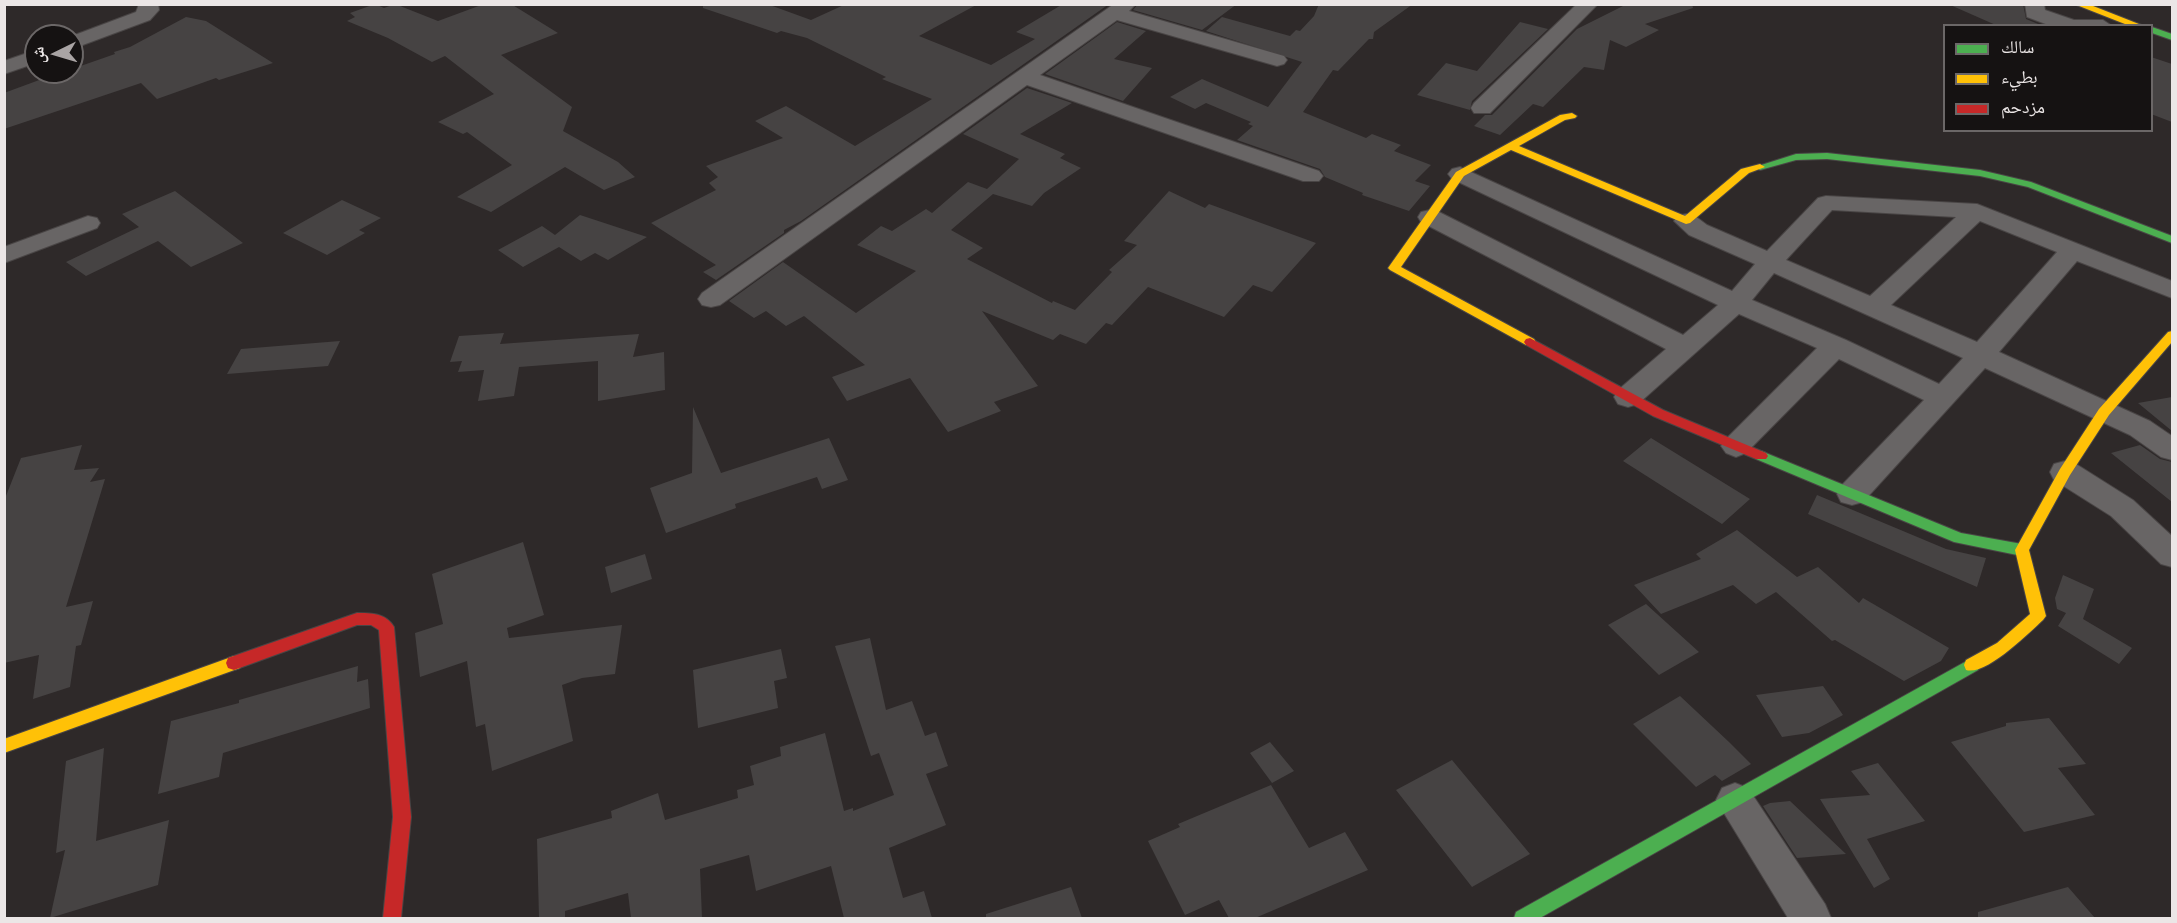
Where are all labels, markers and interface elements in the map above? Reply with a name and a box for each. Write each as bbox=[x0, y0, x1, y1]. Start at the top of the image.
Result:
north arrow bbox=[24, 24, 84, 84]
legend bbox=[1943, 24, 2153, 132]
text: سالك bbox=[2001, 36, 2034, 57]
text: ش bbox=[27, 46, 49, 65]
text: بطيء bbox=[2001, 66, 2038, 87]
text: مزدحم bbox=[2001, 96, 2045, 117]

